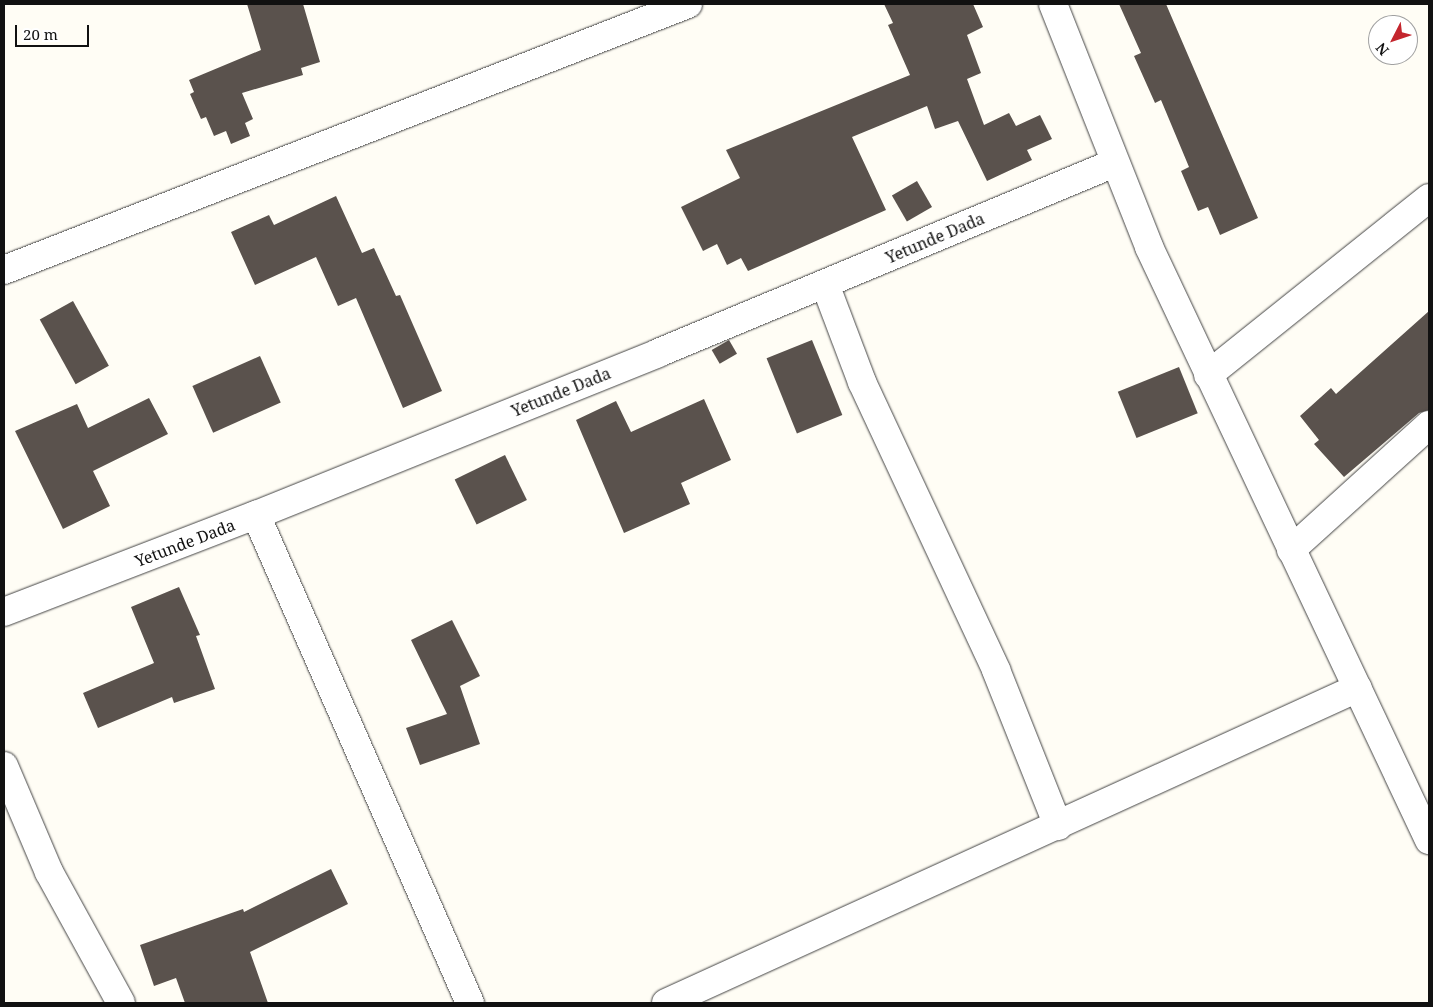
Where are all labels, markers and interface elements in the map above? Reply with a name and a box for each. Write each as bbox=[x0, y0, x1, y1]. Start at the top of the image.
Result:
scale bar bbox=[18, 15, 91, 47]
north arrow bbox=[1368, 15, 1418, 65]
text: 20 m bbox=[23, 24, 58, 44]
text: N bbox=[1371, 39, 1393, 60]
street label: Yetunde Dada bbox=[883, 209, 987, 267]
street label: Yetunde Dada bbox=[508, 363, 614, 421]
street label: Yetunde Dada bbox=[132, 515, 238, 571]

